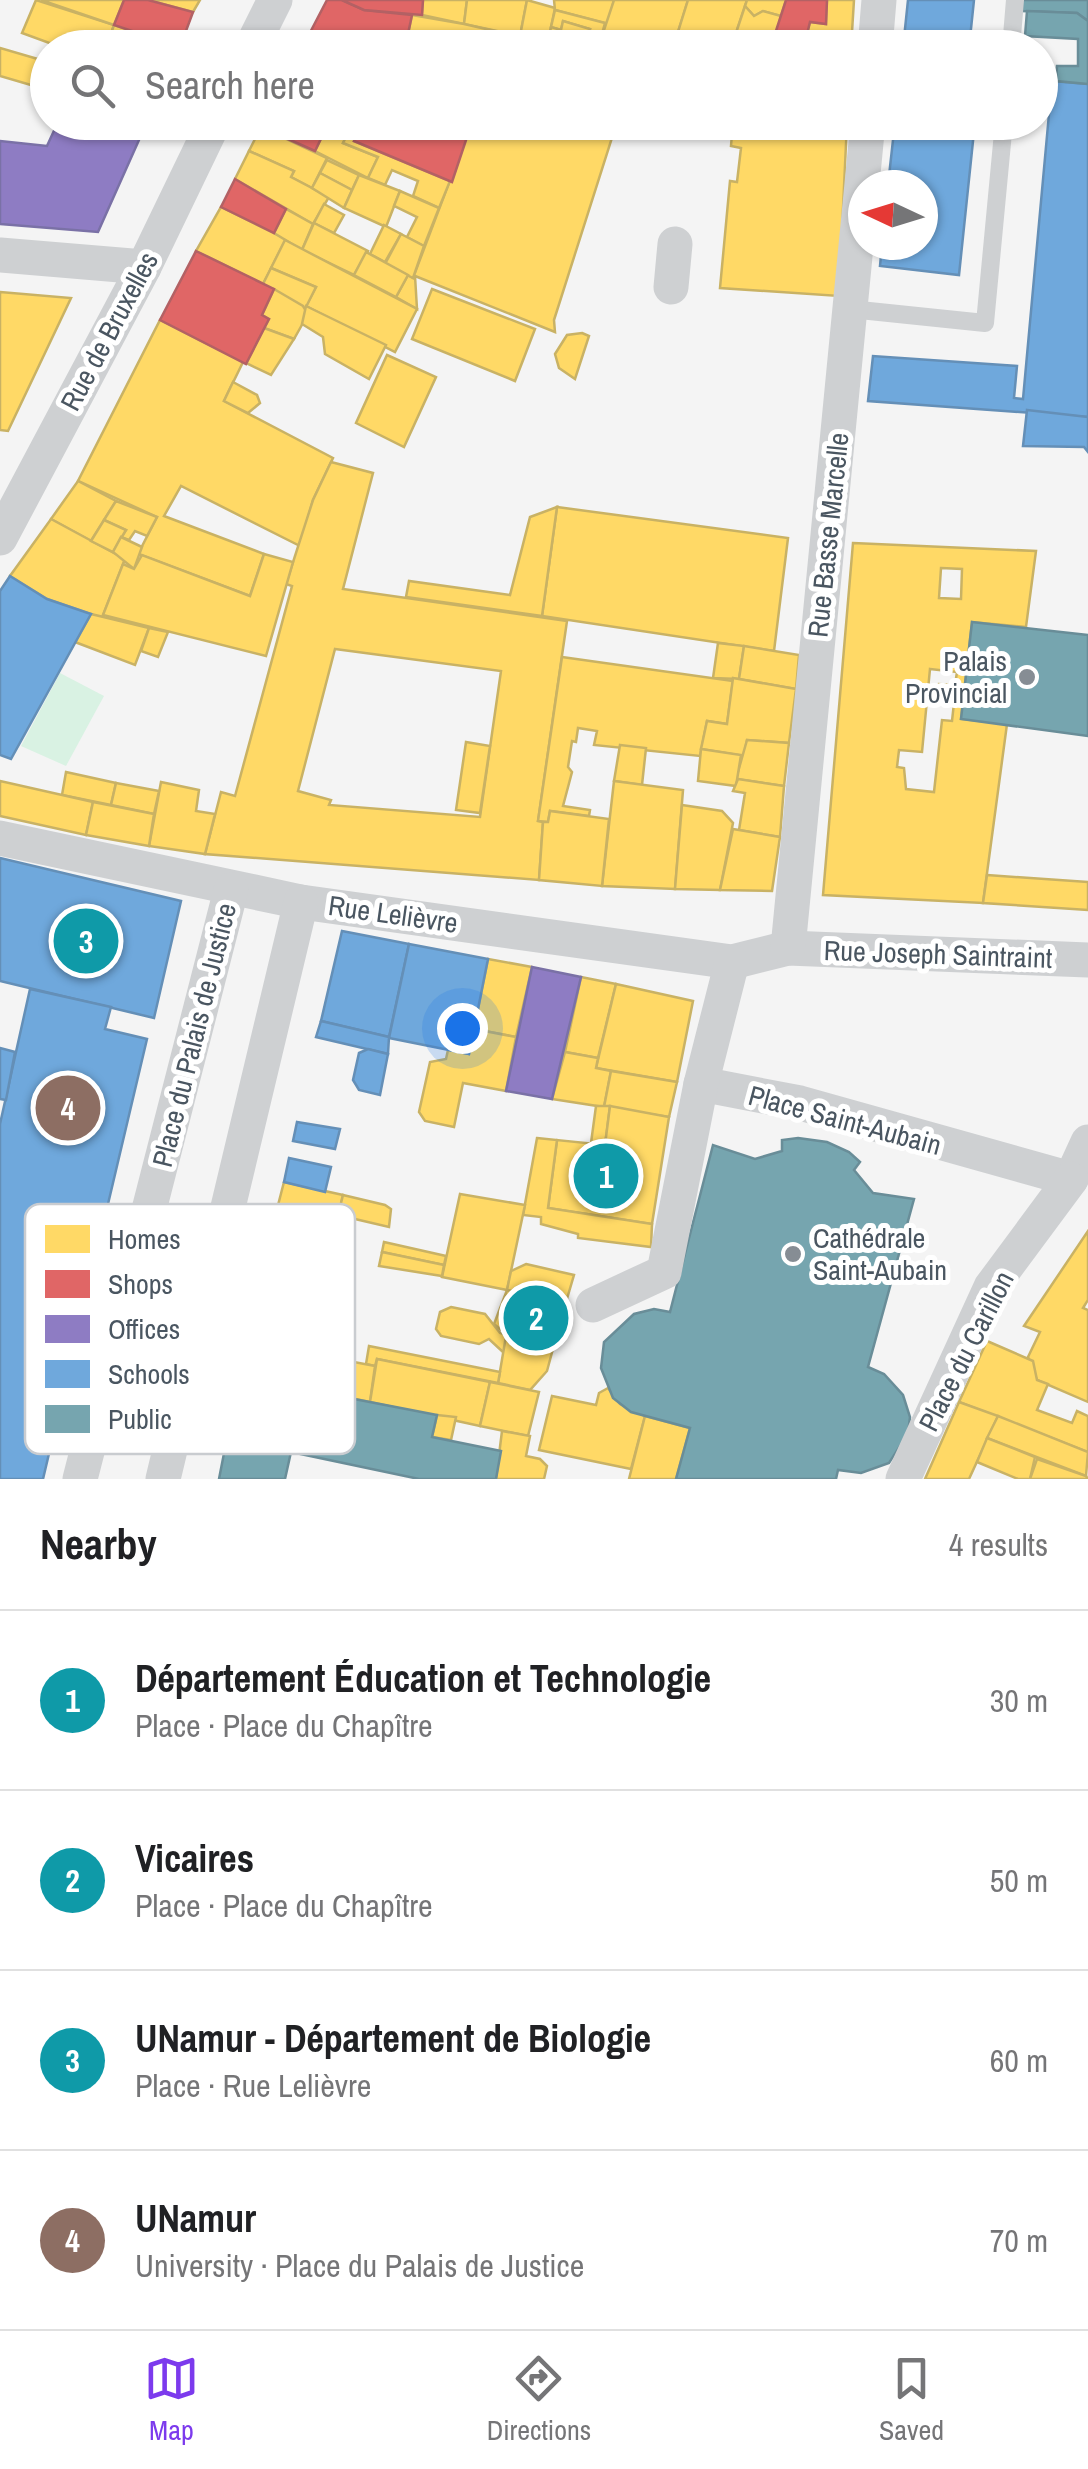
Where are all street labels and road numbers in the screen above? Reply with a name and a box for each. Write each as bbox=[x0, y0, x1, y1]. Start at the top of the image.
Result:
street label: Rue de Bruxelles bbox=[51, 245, 167, 417]
street label: Rue Basse Marcelle bbox=[798, 431, 858, 639]
street label: Rue Lelièvre bbox=[326, 886, 460, 942]
street label: Place du Palais de Justice bbox=[143, 899, 245, 1171]
street label: Rue Joseph Saintraint bbox=[823, 931, 1053, 977]
street label: Place Saint-Aubain bbox=[745, 1076, 945, 1164]
street label: Place du Carillon bbox=[909, 1264, 1023, 1438]

